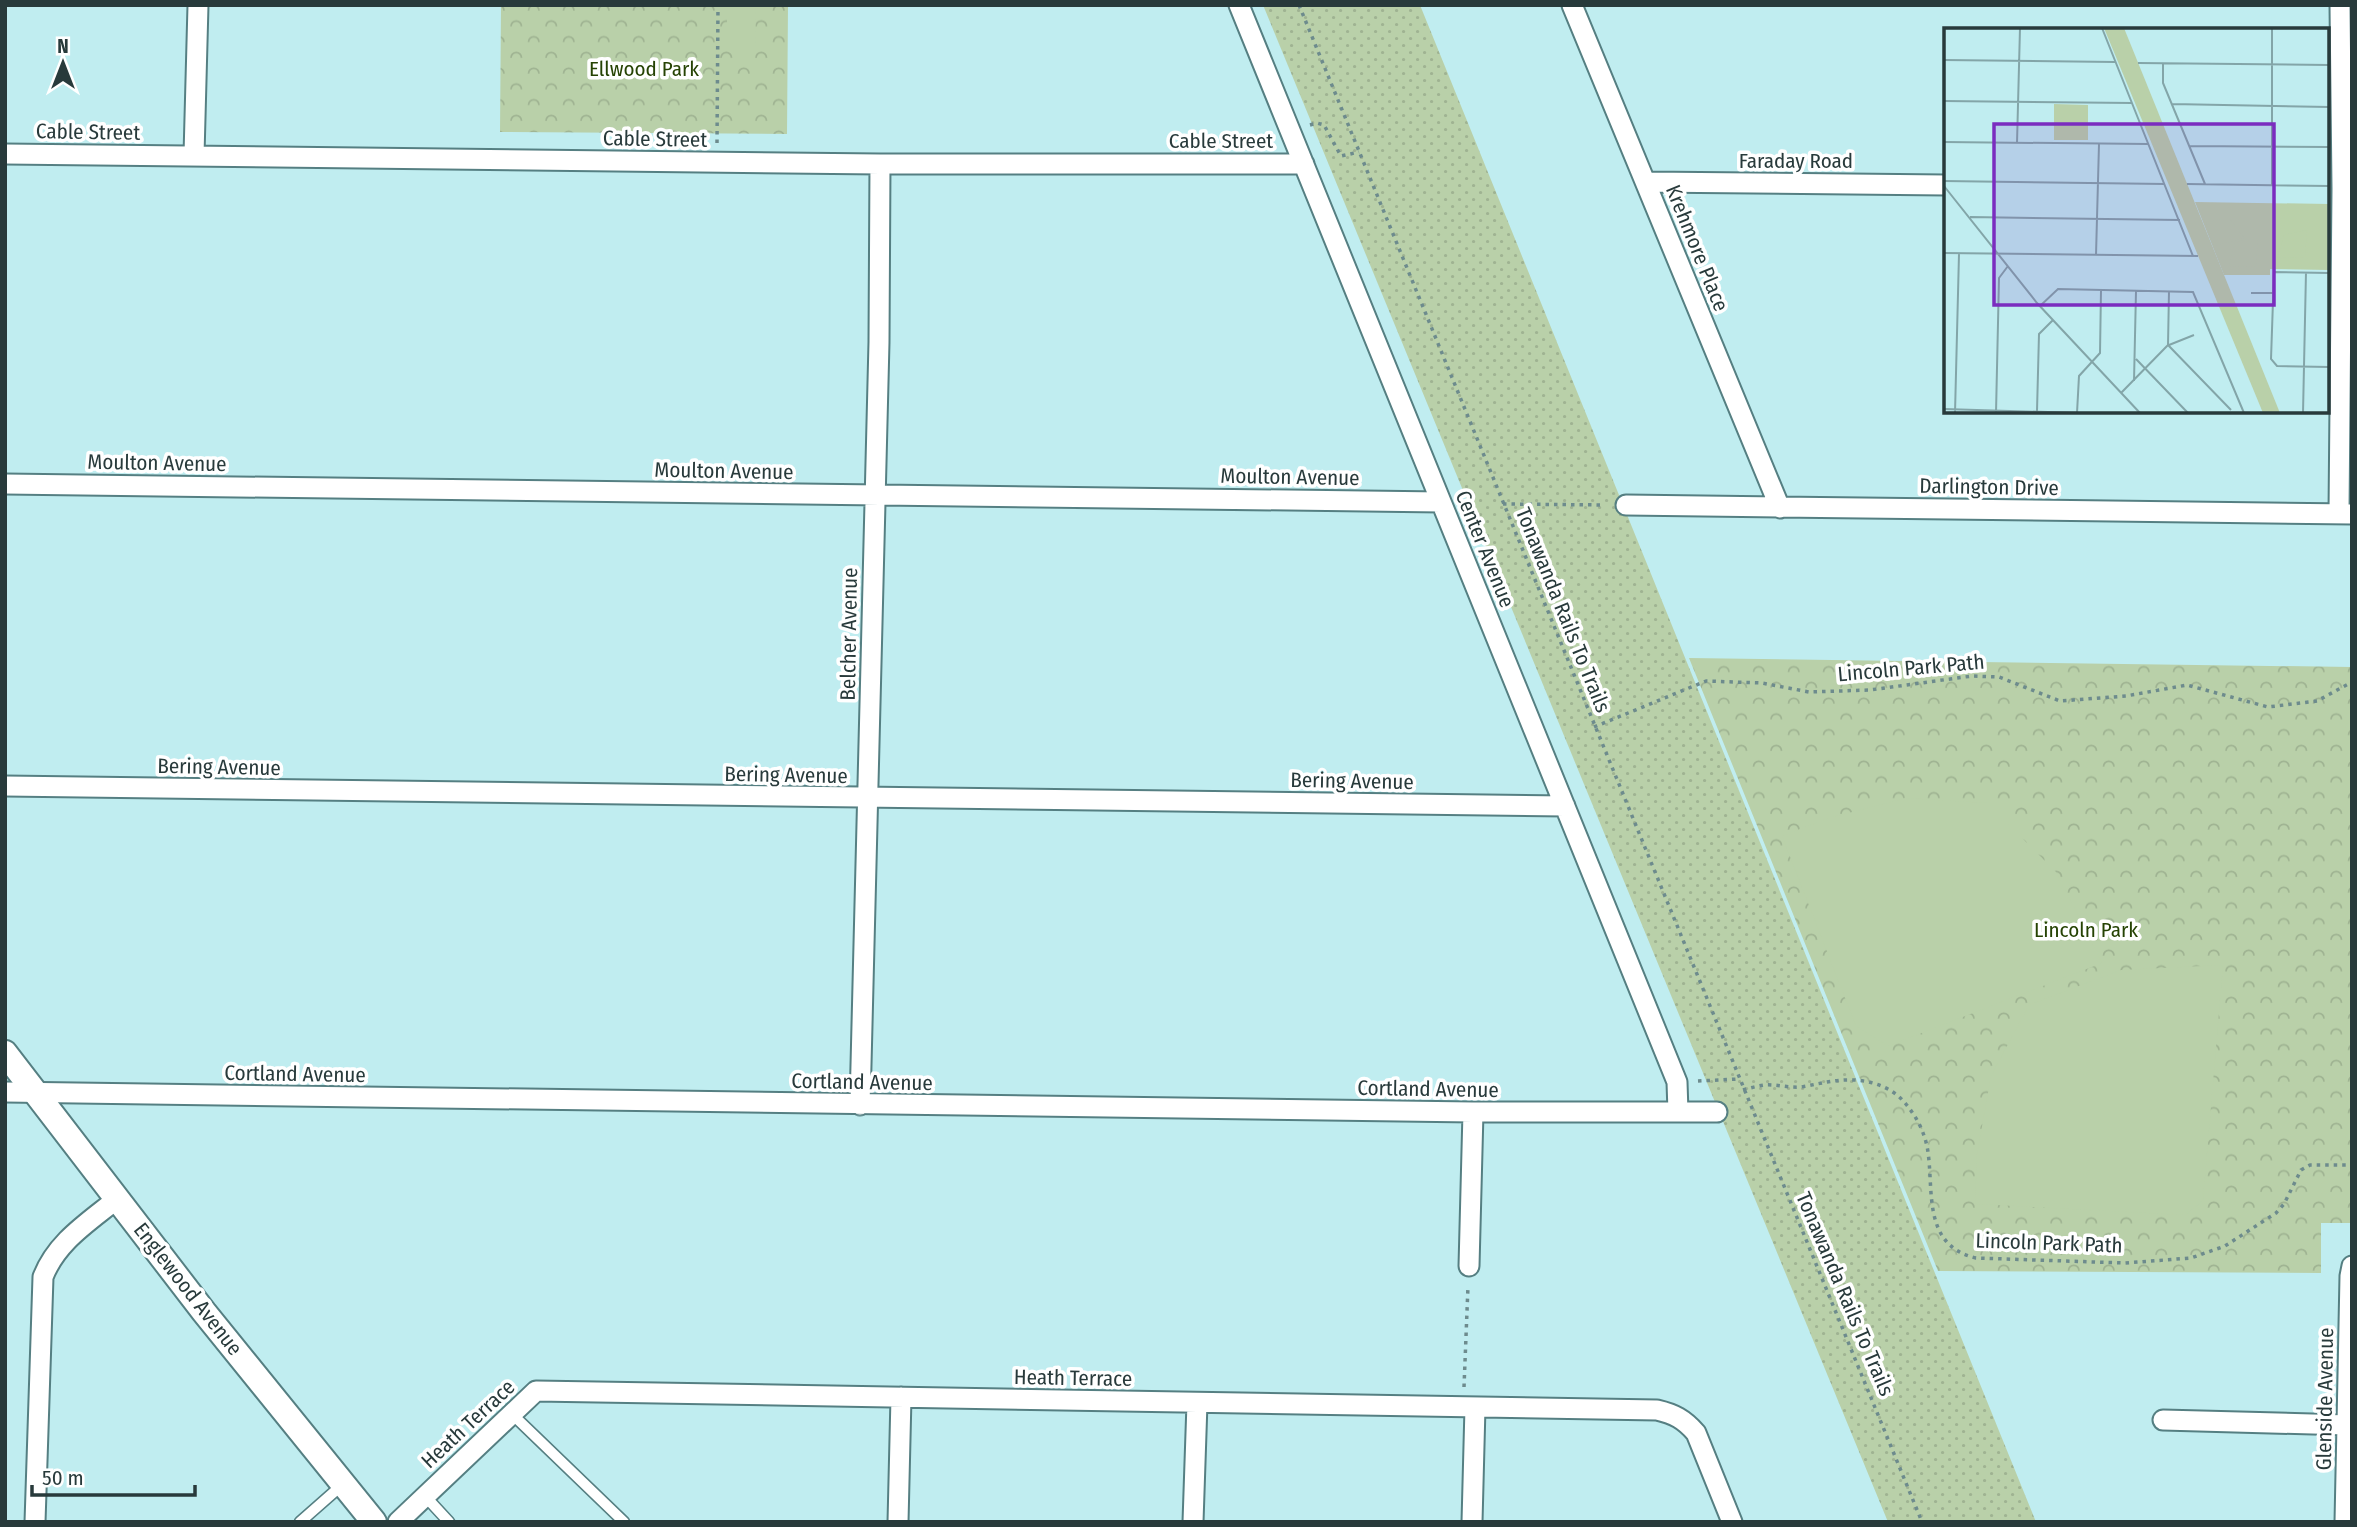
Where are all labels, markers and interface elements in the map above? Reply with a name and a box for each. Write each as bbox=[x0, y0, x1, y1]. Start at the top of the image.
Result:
north arrow bbox=[28, 28, 98, 98]
inset map bbox=[1944, 28, 2329, 413]
text: N bbox=[57, 35, 69, 58]
park label: Ellwood Park bbox=[589, 56, 699, 82]
street label: Cable Street bbox=[36, 118, 141, 146]
street label: Cable Street bbox=[603, 125, 708, 153]
street label: Cable Street bbox=[1169, 128, 1273, 154]
street label: Faraday Road bbox=[1739, 148, 1853, 174]
street label: Krehmore Place bbox=[1660, 181, 1734, 315]
street label: Moulton Avenue bbox=[87, 449, 227, 477]
street label: Moulton Avenue bbox=[654, 457, 794, 485]
street label: Moulton Avenue bbox=[1220, 463, 1360, 491]
street label: Darlington Drive bbox=[1919, 473, 2059, 501]
street label: Center Avenue bbox=[1450, 487, 1520, 611]
street label: Tonawanda Rails To Trails bbox=[1510, 504, 1616, 716]
street label: Belcher Avenue bbox=[835, 567, 863, 701]
street label: Lincoln Park Path bbox=[1837, 649, 1985, 687]
street label: Bering Avenue bbox=[157, 753, 281, 781]
street label: Bering Avenue bbox=[724, 761, 848, 789]
street label: Bering Avenue bbox=[1290, 767, 1414, 795]
park label: Lincoln Park bbox=[2034, 917, 2138, 943]
street label: Cortland Avenue bbox=[224, 1060, 366, 1088]
street label: Cortland Avenue bbox=[791, 1068, 933, 1096]
street label: Cortland Avenue bbox=[1357, 1075, 1499, 1103]
street label: Tonawanda Rails To Trails bbox=[1790, 1188, 1900, 1400]
street label: Englewood Avenue bbox=[128, 1217, 248, 1361]
street label: Lincoln Park Path bbox=[1975, 1227, 2123, 1259]
street label: Glenside Avenue bbox=[2311, 1327, 2339, 1471]
street label: Heath Terrace bbox=[1014, 1364, 1132, 1392]
street label: Heath Terrace bbox=[416, 1374, 520, 1474]
scale bar bbox=[32, 1454, 194, 1498]
text: 50 m bbox=[42, 1465, 84, 1491]

